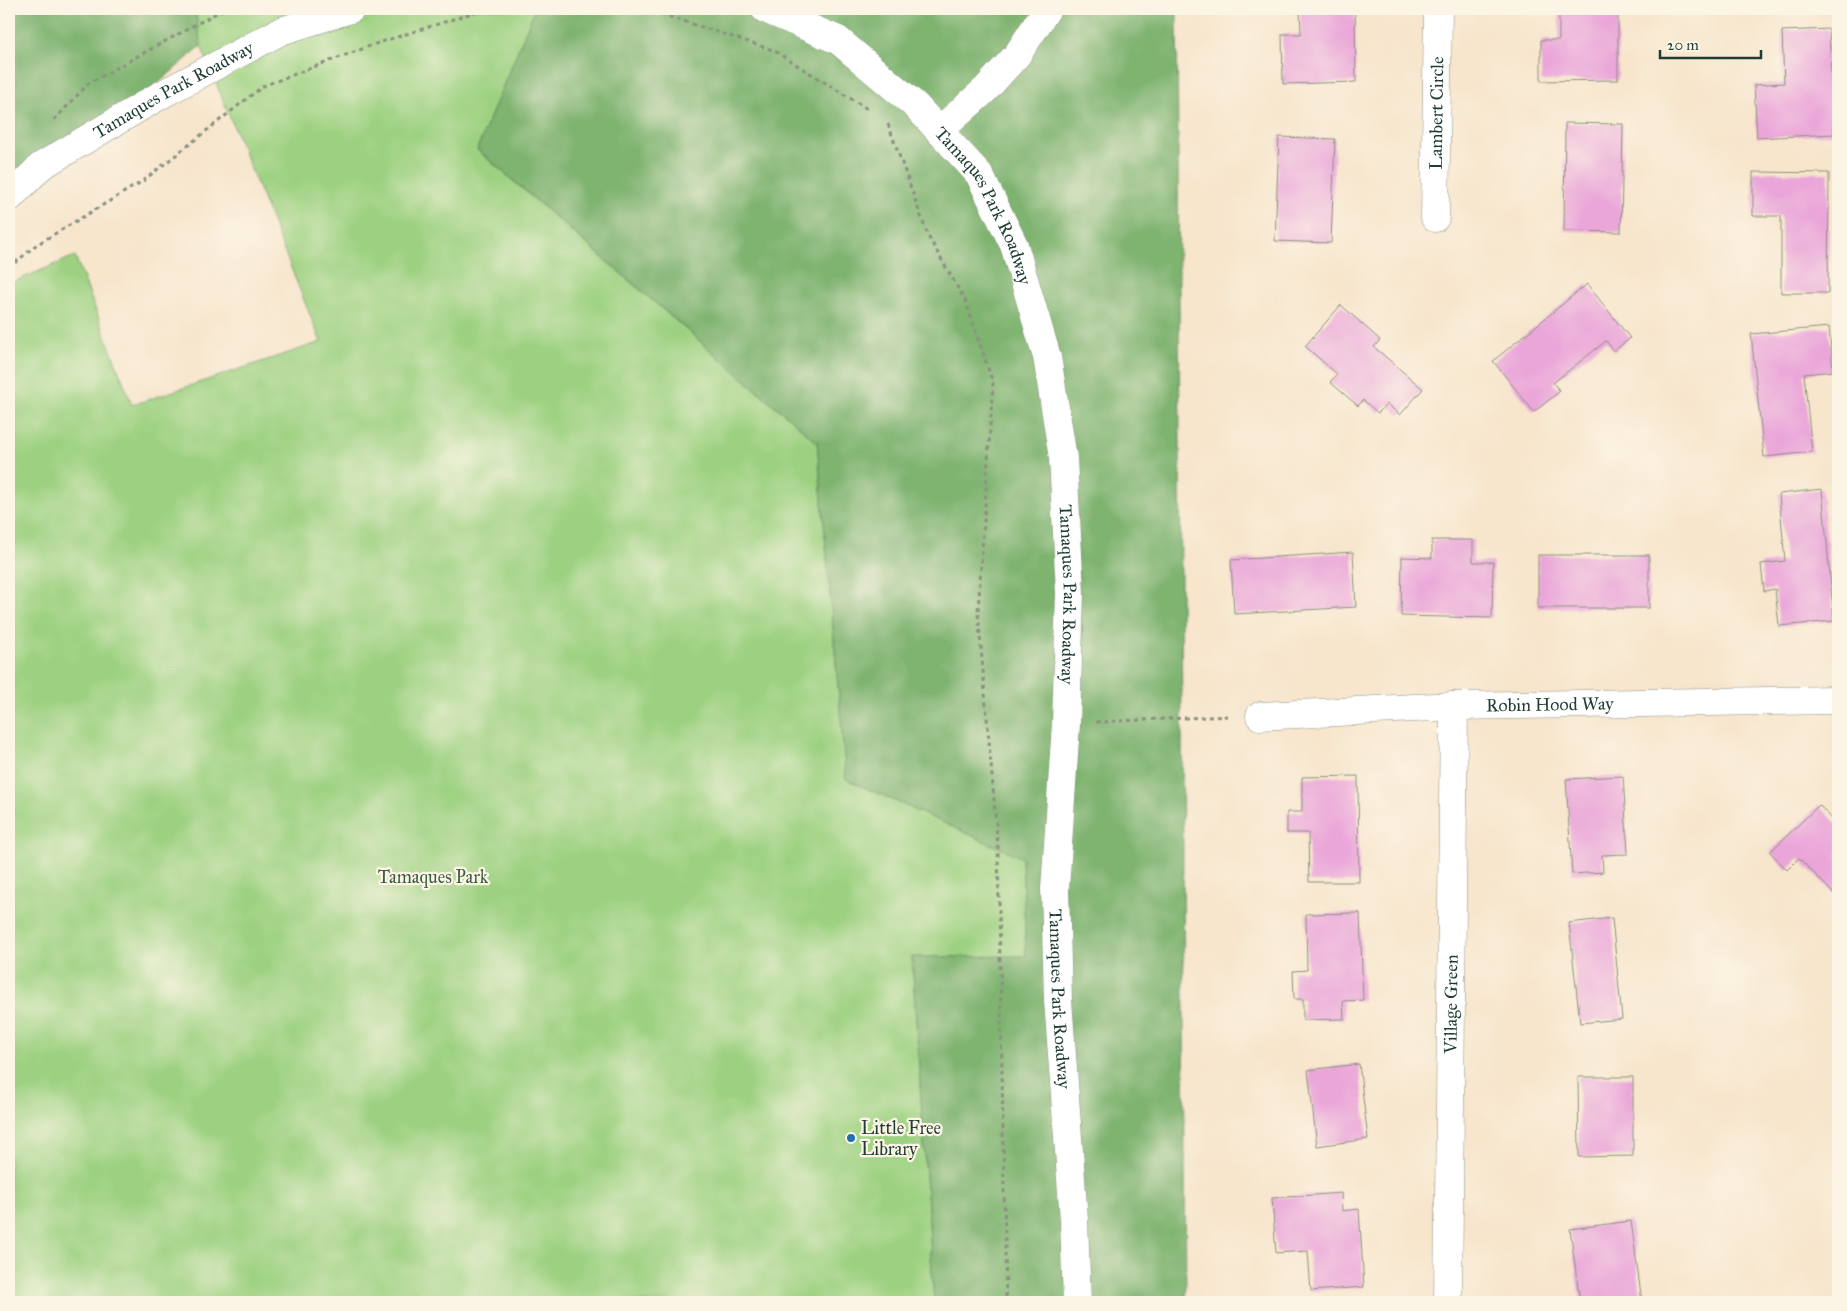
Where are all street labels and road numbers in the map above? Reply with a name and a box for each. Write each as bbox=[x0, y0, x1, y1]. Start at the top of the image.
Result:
street label: Tamaques Park Roadway bbox=[89, 36, 258, 143]
street label: Lambert Circle bbox=[1425, 56, 1448, 170]
street label: Tamaques Park Roadway bbox=[930, 122, 1036, 288]
street label: Tamaques Park Roadway bbox=[1054, 504, 1081, 685]
street label: Robin Hood Way bbox=[1486, 692, 1614, 717]
street label: Tamaques Park Roadway bbox=[1045, 909, 1075, 1090]
street label: Village Green bbox=[1439, 954, 1463, 1055]

